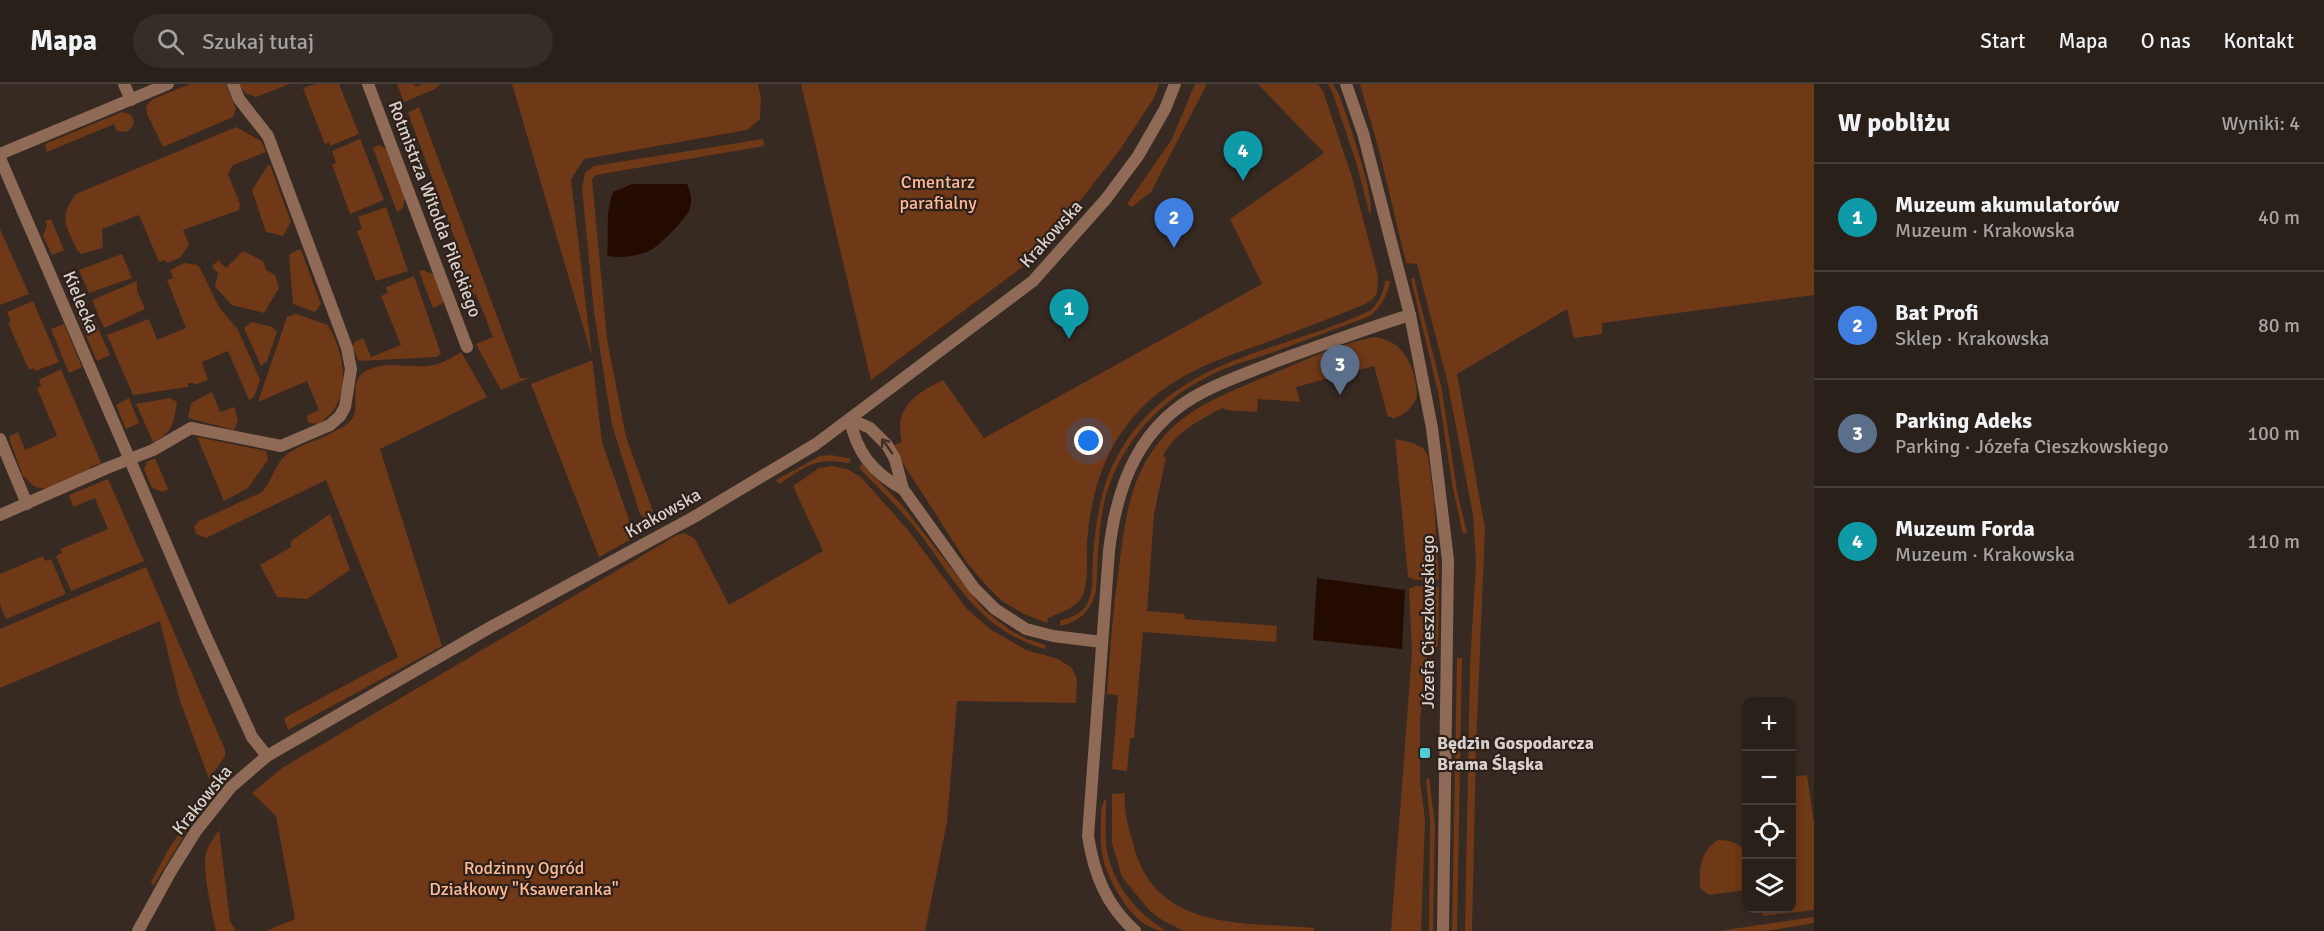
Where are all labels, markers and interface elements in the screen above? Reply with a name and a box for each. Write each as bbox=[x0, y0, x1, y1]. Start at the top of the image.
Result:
search box bbox=[133, 14, 553, 68]
text: Mapa bbox=[30, 24, 97, 58]
icon: search bbox=[154, 25, 187, 58]
text: Szukaj tutaj bbox=[202, 28, 314, 55]
text: Start bbox=[1980, 28, 2025, 54]
text: Mapa bbox=[2058, 28, 2108, 54]
text: O nas bbox=[2141, 28, 2191, 54]
text: Kontakt bbox=[2224, 28, 2294, 54]
street label: Rotmistrza Witolda Pileckiego bbox=[383, 98, 487, 320]
text: W pobliżu bbox=[1838, 107, 1950, 139]
text: Wyniki: 4 bbox=[2221, 111, 2300, 136]
pin: 4 bbox=[1224, 132, 1262, 181]
park label: Cmentarz parafialny bbox=[899, 171, 977, 214]
text: Muzeum akumulatorów bbox=[1895, 191, 2119, 218]
street label: Krakowska bbox=[1015, 196, 1087, 272]
pin: 2 bbox=[1154, 198, 1194, 248]
text: 1 bbox=[1852, 205, 1863, 230]
text: 40 m bbox=[2258, 205, 2300, 230]
text: Muzeum · Krakowska bbox=[1895, 218, 2075, 243]
street label: Kielecka bbox=[58, 268, 104, 336]
pin: 1 bbox=[1050, 290, 1088, 339]
text: Bat Profi bbox=[1895, 299, 1979, 326]
text: 2 bbox=[1852, 313, 1863, 338]
text: 80 m bbox=[2258, 313, 2300, 338]
text: Sklep · Krakowska bbox=[1895, 326, 2050, 351]
pin: 3 bbox=[1320, 346, 1360, 395]
text: Parking Adeks bbox=[1895, 407, 2032, 434]
text: 3 bbox=[1852, 421, 1863, 446]
text: 100 m bbox=[2247, 421, 2300, 446]
your location bbox=[1074, 426, 1103, 455]
text: Parking · Józefa Cieszkowskiego bbox=[1895, 434, 2169, 459]
one-way arrow bbox=[880, 439, 893, 455]
street label: Krakowska bbox=[621, 483, 705, 543]
text: Muzeum Forda bbox=[1895, 515, 2035, 542]
text: 4 bbox=[1852, 529, 1863, 554]
text: 110 m bbox=[2247, 529, 2300, 554]
street label: Józefa Cieszkowskiego bbox=[1417, 535, 1439, 709]
text: Muzeum · Krakowska bbox=[1895, 542, 2075, 567]
map controls bbox=[1742, 697, 1796, 913]
button: + bbox=[1742, 697, 1796, 751]
place label: Będzin Gospodarcza Brama Śląska bbox=[1437, 732, 1594, 775]
marker: Będzin Gospodarcza Brama Śląska bbox=[1418, 746, 1432, 760]
button: − bbox=[1742, 751, 1796, 805]
street label: Krakowska bbox=[167, 761, 237, 839]
button: locate bbox=[1742, 805, 1796, 859]
park label: Rodzinny Ogród Działkowy "Ksaweranka" bbox=[429, 857, 619, 900]
button: layers bbox=[1742, 859, 1796, 913]

